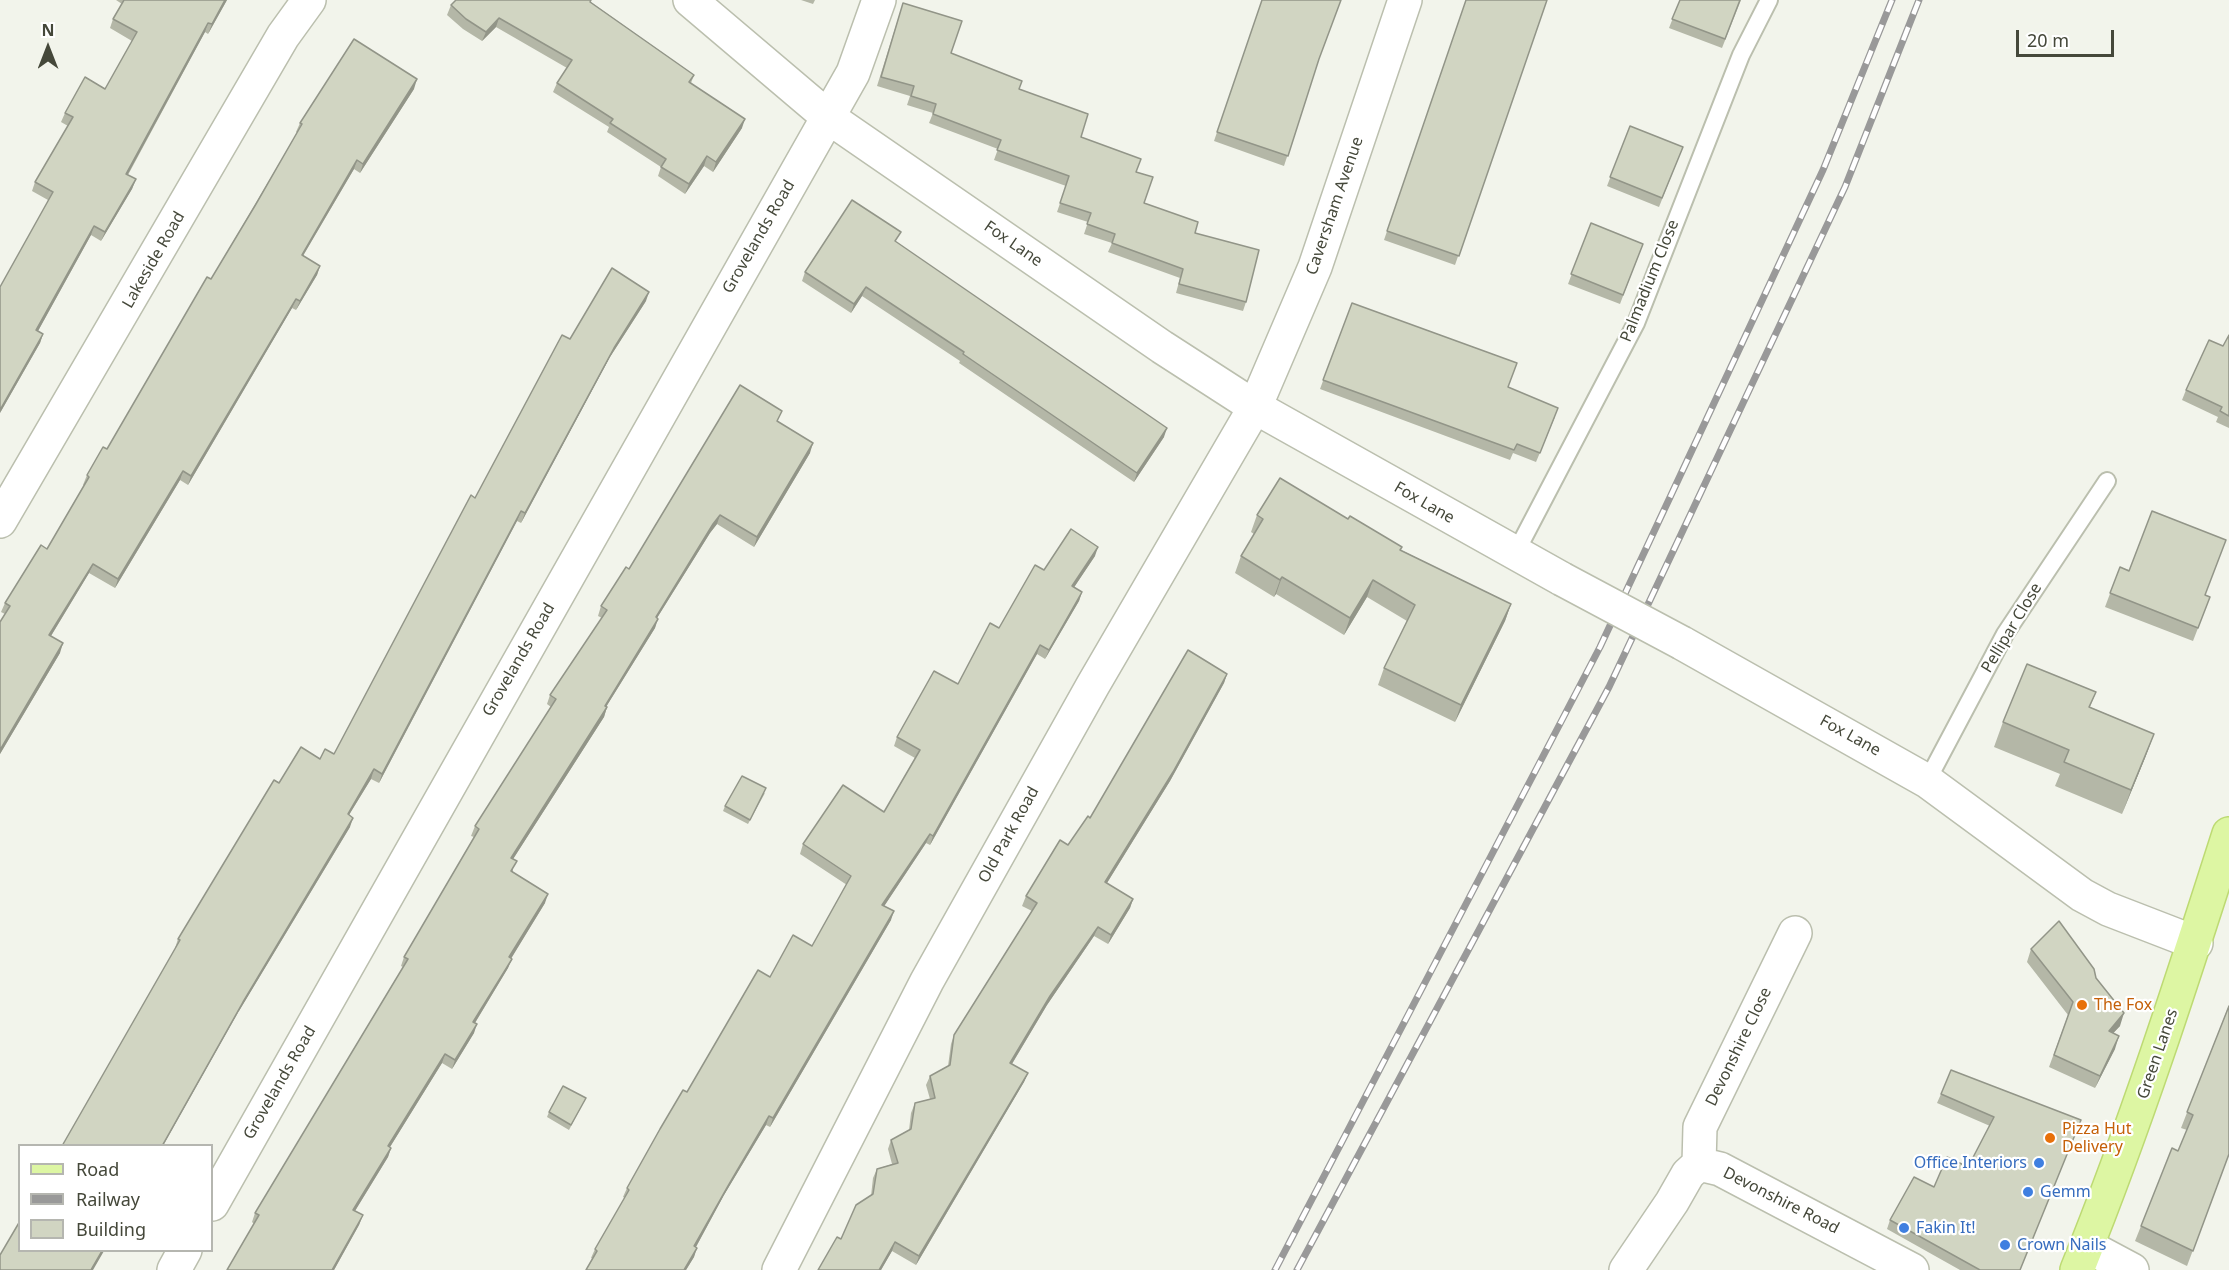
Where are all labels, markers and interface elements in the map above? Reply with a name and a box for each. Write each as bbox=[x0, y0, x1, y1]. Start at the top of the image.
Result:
north arrow bbox=[18, 18, 78, 78]
scale bar bbox=[2019, 18, 2116, 56]
text: N bbox=[41, 19, 55, 41]
text: 20 m bbox=[2027, 28, 2069, 52]
street label: Caversham Avenue bbox=[1302, 134, 1368, 278]
street label: Grovelands Road bbox=[719, 177, 799, 297]
street label: Lakeside Road bbox=[119, 208, 189, 312]
street label: Fox Lane bbox=[980, 217, 1046, 271]
street label: Palmadium Close bbox=[1617, 217, 1683, 345]
street label: Fox Lane bbox=[1390, 478, 1458, 528]
street label: Pellipar Close bbox=[1978, 580, 2046, 676]
street label: Grovelands Road bbox=[479, 600, 559, 720]
street label: Fox Lane bbox=[1816, 711, 1884, 761]
street label: Old Park Road bbox=[975, 784, 1043, 886]
street label: Devonshire Close bbox=[1702, 984, 1776, 1110]
place label: The Fox bbox=[2094, 995, 2152, 1015]
marker: The Fox bbox=[2075, 998, 2089, 1012]
street label: Green Lanes bbox=[2134, 1006, 2182, 1102]
street label: Grovelands Road bbox=[240, 1023, 320, 1143]
place label: Pizza Hut Delivery bbox=[2062, 1119, 2132, 1157]
marker: Pizza Hut Delivery bbox=[2043, 1131, 2057, 1145]
legend bbox=[18, 1144, 213, 1252]
place label: Office Interiors bbox=[1914, 1153, 2027, 1173]
marker: Office Interiors bbox=[2032, 1156, 2046, 1170]
text: Road bbox=[76, 1157, 119, 1181]
street label: Devonshire Road bbox=[1720, 1163, 1842, 1239]
place label: Gemm bbox=[2040, 1182, 2091, 1202]
marker: Gemm bbox=[2021, 1185, 2035, 1199]
text: Railway bbox=[76, 1187, 140, 1211]
text: Building bbox=[76, 1217, 146, 1241]
place label: Fakin It! bbox=[1916, 1218, 1976, 1238]
marker: Fakin It! bbox=[1897, 1221, 1911, 1235]
place label: Crown Nails bbox=[2017, 1235, 2106, 1255]
marker: Crown Nails bbox=[1998, 1238, 2012, 1252]

